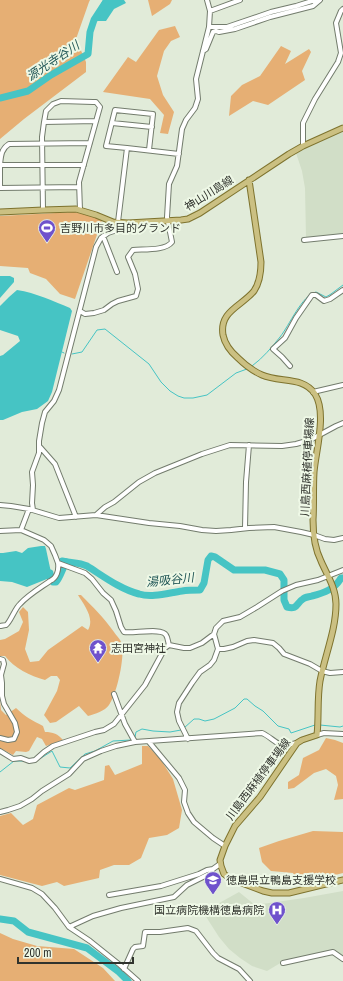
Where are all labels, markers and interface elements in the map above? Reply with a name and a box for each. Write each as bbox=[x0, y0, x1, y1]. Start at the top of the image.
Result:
water label: 源光寺谷川 bbox=[24, 36, 84, 84]
street label: 神山川島線 bbox=[182, 172, 236, 214]
sports icon: 吉野川市多目的グランド bbox=[37, 218, 57, 243]
place label: 吉野川市多目的グランド bbox=[60, 221, 181, 235]
street label: 川島西麻植停車場線 bbox=[297, 417, 317, 517]
water label: 湯吸谷川 bbox=[145, 569, 197, 590]
temple icon: 志田宮神社 bbox=[88, 638, 108, 663]
place label: 志田宮神社 bbox=[111, 641, 166, 655]
street label: 川島西麻植停車場線 bbox=[223, 735, 293, 823]
school or university icon: 徳島県立鴨島支援学校 bbox=[203, 870, 223, 895]
place label: 徳島県立鴨島支援学校 bbox=[226, 873, 336, 887]
hospital icon: 国立病院機構徳島病院 bbox=[267, 900, 287, 925]
place label: 国立病院機構徳島病院 bbox=[154, 903, 264, 917]
scale bar bbox=[18, 939, 133, 965]
text: 200 m bbox=[24, 945, 51, 961]

